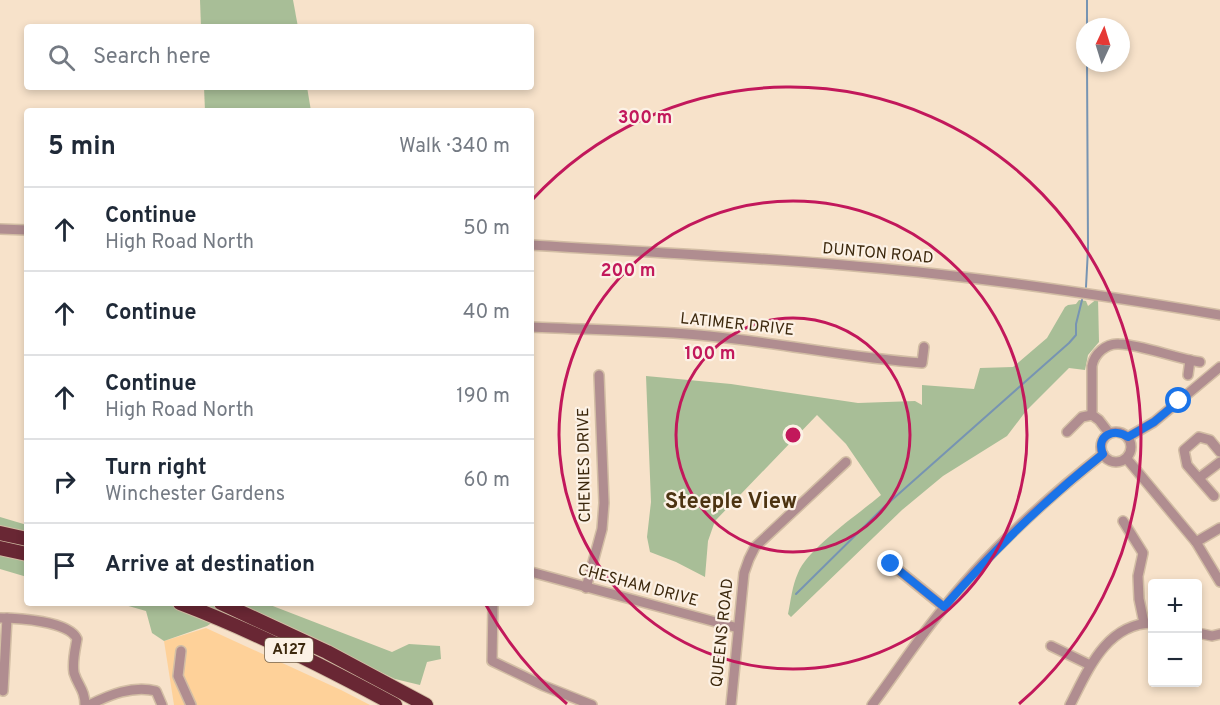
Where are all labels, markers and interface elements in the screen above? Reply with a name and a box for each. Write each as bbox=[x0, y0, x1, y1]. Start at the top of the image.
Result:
north arrow bbox=[1076, 18, 1130, 72]
search box bbox=[24, 24, 534, 90]
icon: search bbox=[45, 41, 78, 74]
text: Search here bbox=[93, 44, 211, 71]
text: 300 m bbox=[618, 107, 672, 130]
text: 5 min bbox=[48, 131, 116, 164]
text: Walk · 340 m bbox=[399, 134, 510, 160]
text: Continue bbox=[105, 203, 196, 230]
icon: ahead bbox=[48, 213, 81, 246]
text: 50 m bbox=[463, 216, 510, 242]
text: High Road North bbox=[105, 230, 254, 256]
street label: DUNTON ROAD bbox=[822, 239, 934, 269]
text: 200 m bbox=[600, 260, 656, 283]
icon: ahead bbox=[48, 297, 81, 330]
text: Continue bbox=[105, 300, 196, 327]
text: 40 m bbox=[463, 300, 510, 326]
street label: LATIMER DRIVE bbox=[679, 309, 795, 341]
text: 100 m bbox=[684, 343, 736, 366]
text: Continue bbox=[105, 371, 196, 398]
icon: ahead bbox=[48, 381, 81, 414]
text: 190 m bbox=[456, 384, 510, 410]
route start bbox=[1165, 387, 1191, 413]
text: High Road North bbox=[105, 398, 254, 424]
street label: CHENIES DRIVE bbox=[574, 407, 596, 523]
centre of rings bbox=[783, 425, 803, 445]
text: Turn right bbox=[105, 455, 207, 482]
icon: right bbox=[48, 465, 81, 498]
text: 60 m bbox=[464, 468, 510, 494]
text: Winchester Gardens bbox=[105, 482, 285, 508]
district label: Steeple View bbox=[665, 489, 797, 516]
icon: arrive bbox=[48, 549, 81, 582]
route end bbox=[877, 550, 903, 576]
text: Arrive at destination bbox=[105, 552, 315, 579]
street label: CHESHAM DRIVE bbox=[575, 560, 701, 612]
street label: QUEENS ROAD bbox=[707, 578, 739, 688]
map controls bbox=[1148, 579, 1202, 687]
button: + bbox=[1148, 579, 1202, 633]
button: − bbox=[1148, 633, 1202, 687]
road number: A127 bbox=[265, 638, 313, 662]

